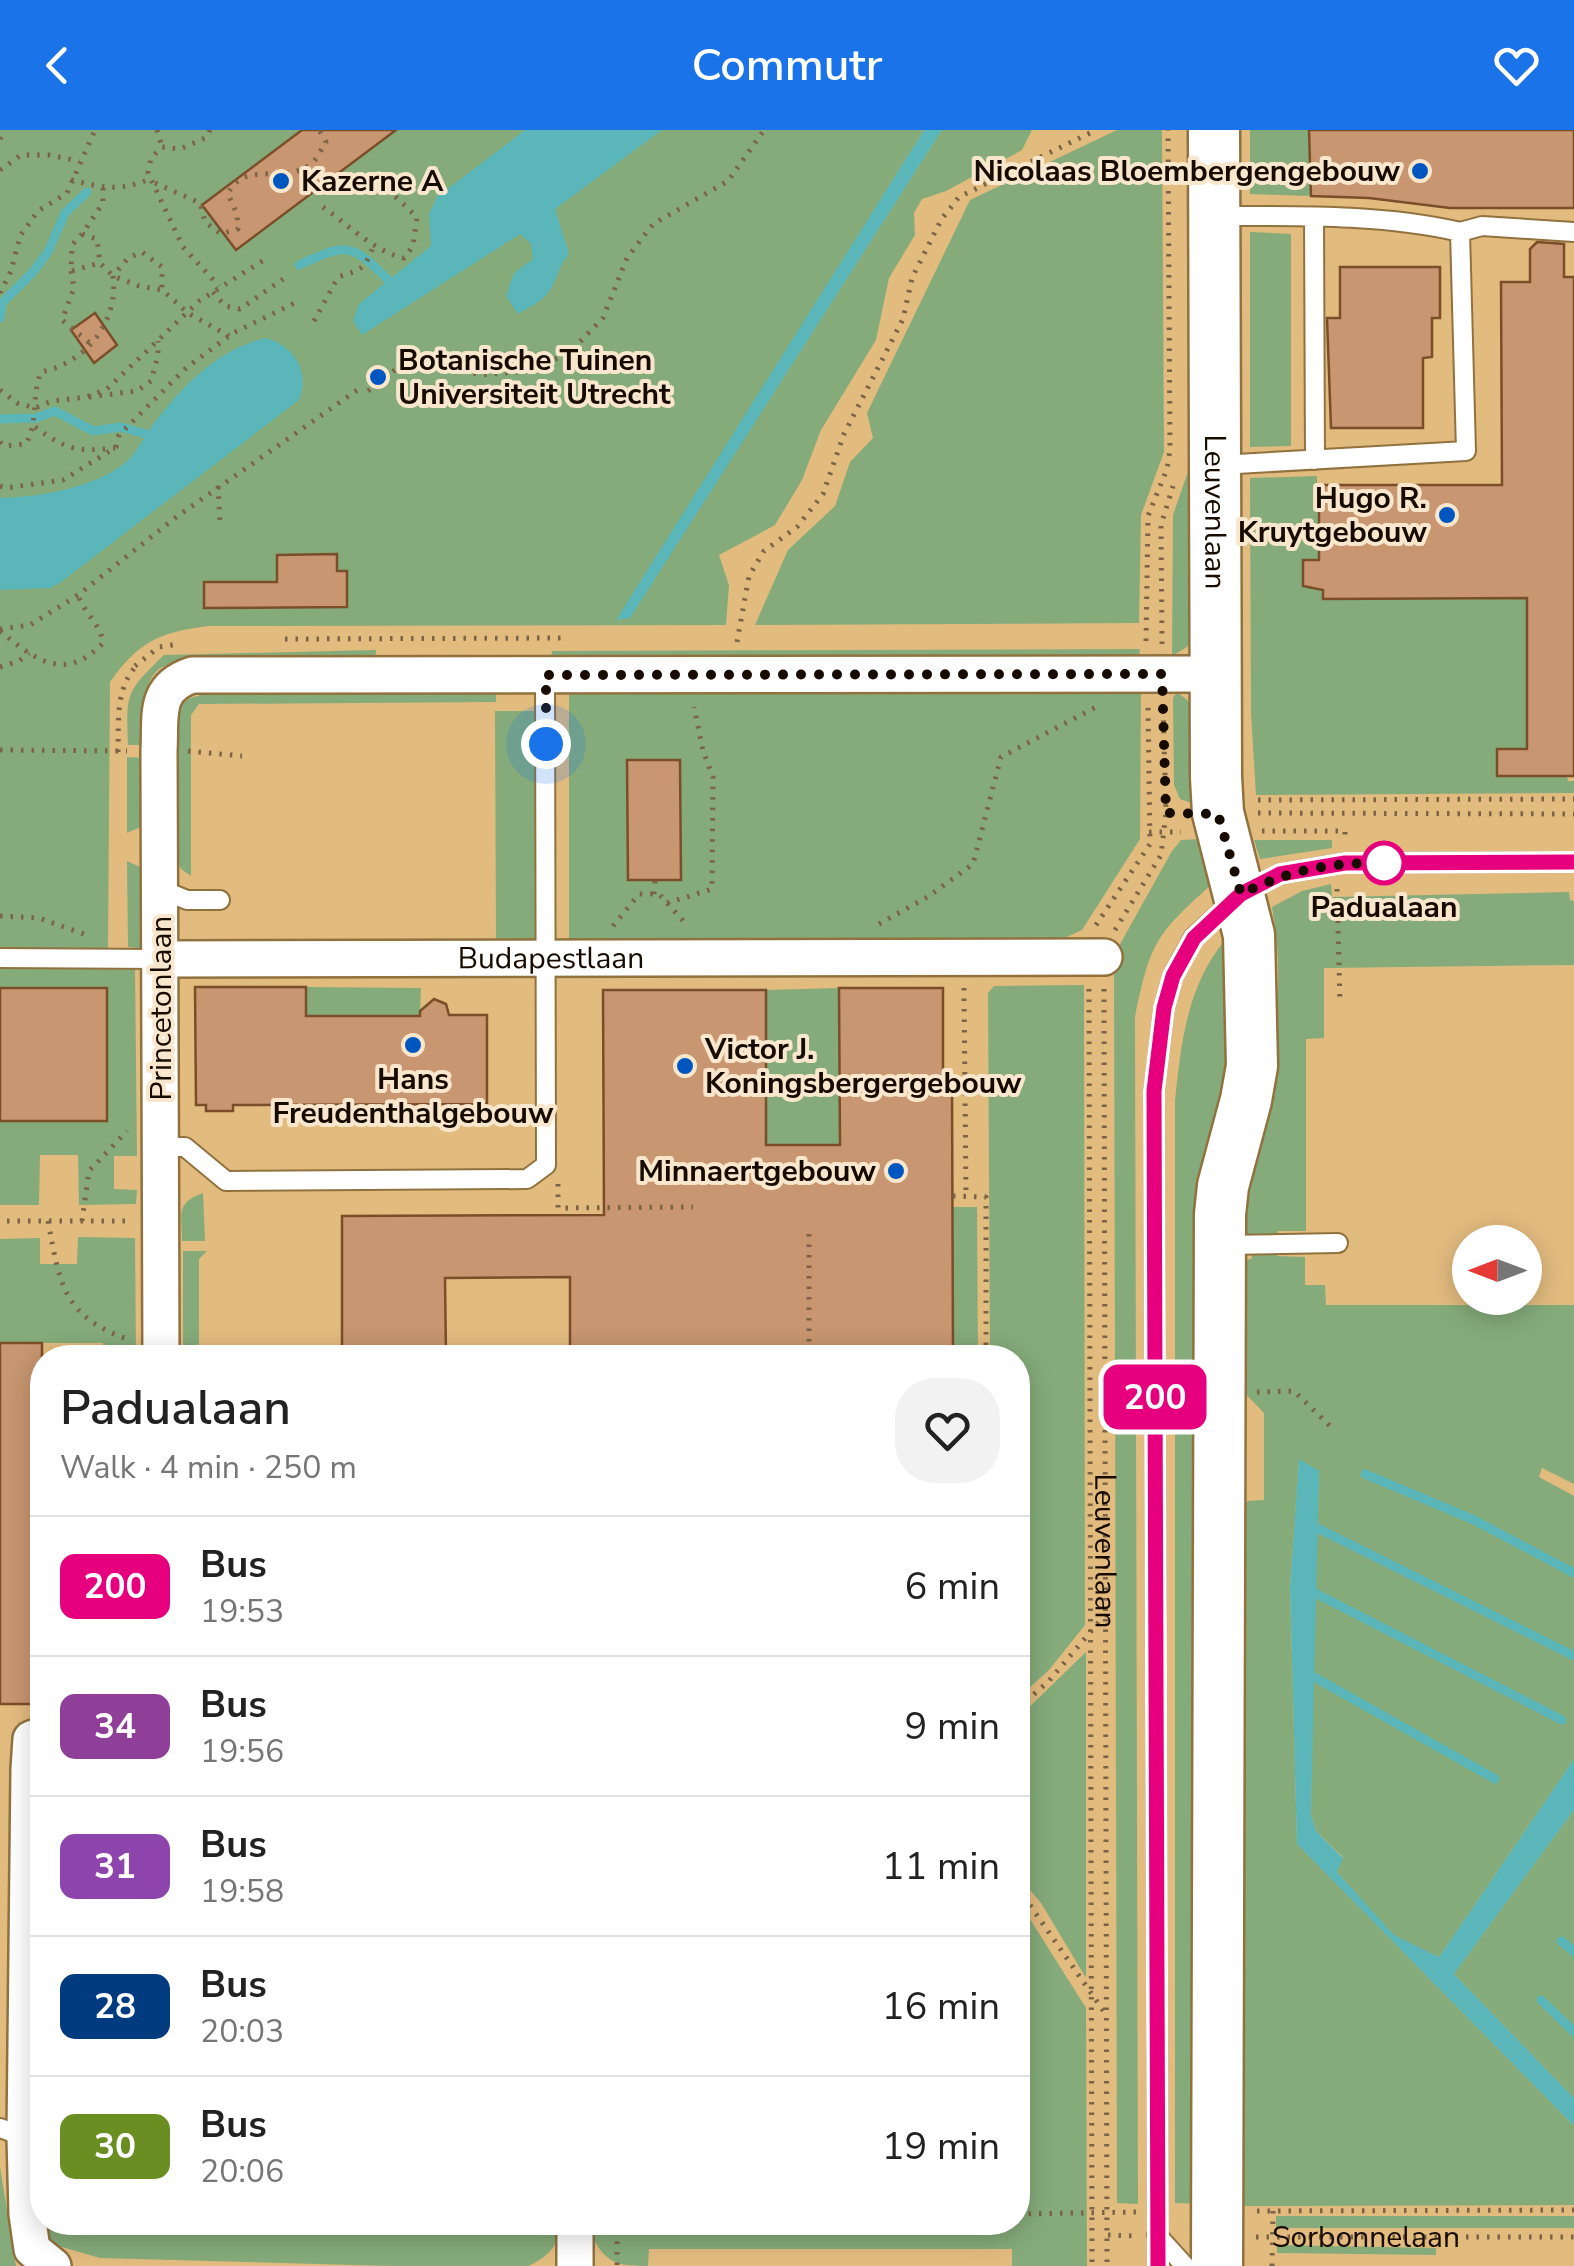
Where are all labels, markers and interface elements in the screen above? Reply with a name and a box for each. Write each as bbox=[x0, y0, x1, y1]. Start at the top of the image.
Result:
text: Commutr bbox=[691, 35, 883, 96]
icon: back bbox=[30, 38, 85, 93]
icon: heart bbox=[1489, 38, 1544, 93]
place label: Nicolaas Bloembergengebouw bbox=[973, 151, 1400, 192]
marker: Nicolaas Bloembergengebouw bbox=[1409, 160, 1431, 182]
place label: Kazerne A bbox=[301, 161, 444, 202]
marker: Kazerne A bbox=[270, 170, 292, 192]
place label: Botanische Tuinen Universiteit Utrecht bbox=[398, 340, 671, 415]
marker: Botanische Tuinen Universiteit Utrecht bbox=[367, 366, 389, 388]
street label: Leuvenlaan bbox=[1194, 434, 1235, 590]
place label: Hugo R. Kruytgebouw bbox=[1238, 478, 1427, 553]
marker: Hugo R. Kruytgebouw bbox=[1436, 504, 1458, 526]
your location bbox=[521, 719, 571, 769]
marker: Padualaan bbox=[1363, 842, 1405, 884]
place label: Padualaan bbox=[1311, 887, 1458, 928]
street label: Princetonlaan bbox=[141, 916, 182, 1100]
street label: Budapestlaan bbox=[458, 938, 644, 979]
place label: Victor J. Koningsbergergebouw bbox=[704, 1029, 1022, 1104]
marker: Hans Freudenthalgebouw bbox=[402, 1034, 424, 1056]
marker: Victor J. Koningsbergergebouw bbox=[674, 1055, 696, 1077]
place label: Hans Freudenthalgebouw bbox=[272, 1059, 554, 1134]
place label: Minnaertgebouw bbox=[638, 1151, 876, 1192]
marker: Minnaertgebouw bbox=[885, 1160, 907, 1182]
north arrow bbox=[1452, 1225, 1542, 1315]
map controls bbox=[1452, 1225, 1542, 1315]
line badge: 200 bbox=[1098, 1364, 1212, 1430]
text: 200 bbox=[1123, 1374, 1187, 1421]
text: Padualaan bbox=[60, 1375, 291, 1441]
button: heart bbox=[895, 1378, 1000, 1483]
text: Walk · 4 min · 250 m bbox=[60, 1446, 357, 1489]
street label: Leuvenlaan bbox=[1084, 1473, 1126, 1629]
text: Bus bbox=[200, 1539, 267, 1590]
text: 6 min bbox=[905, 1561, 1000, 1612]
text: 200 bbox=[83, 1563, 147, 1610]
text: 19:53 bbox=[200, 1590, 284, 1633]
text: Bus bbox=[200, 1679, 267, 1730]
text: 9 min bbox=[905, 1701, 1000, 1752]
text: 34 bbox=[94, 1703, 136, 1750]
text: 19:56 bbox=[200, 1730, 284, 1773]
text: Bus bbox=[200, 1819, 267, 1870]
text: 11 min bbox=[882, 1841, 1000, 1892]
text: 31 bbox=[94, 1843, 136, 1890]
text: 19:58 bbox=[200, 1870, 284, 1913]
text: Bus bbox=[200, 1959, 267, 2010]
text: 16 min bbox=[882, 1981, 1000, 2032]
text: 28 bbox=[94, 1983, 136, 2030]
text: 20:03 bbox=[200, 2010, 284, 2053]
text: Bus bbox=[200, 2099, 267, 2150]
text: 19 min bbox=[882, 2121, 1000, 2172]
text: 30 bbox=[94, 2123, 136, 2170]
text: 20:06 bbox=[200, 2150, 284, 2193]
street label: Sorbonnelaan bbox=[1272, 2217, 1460, 2258]

